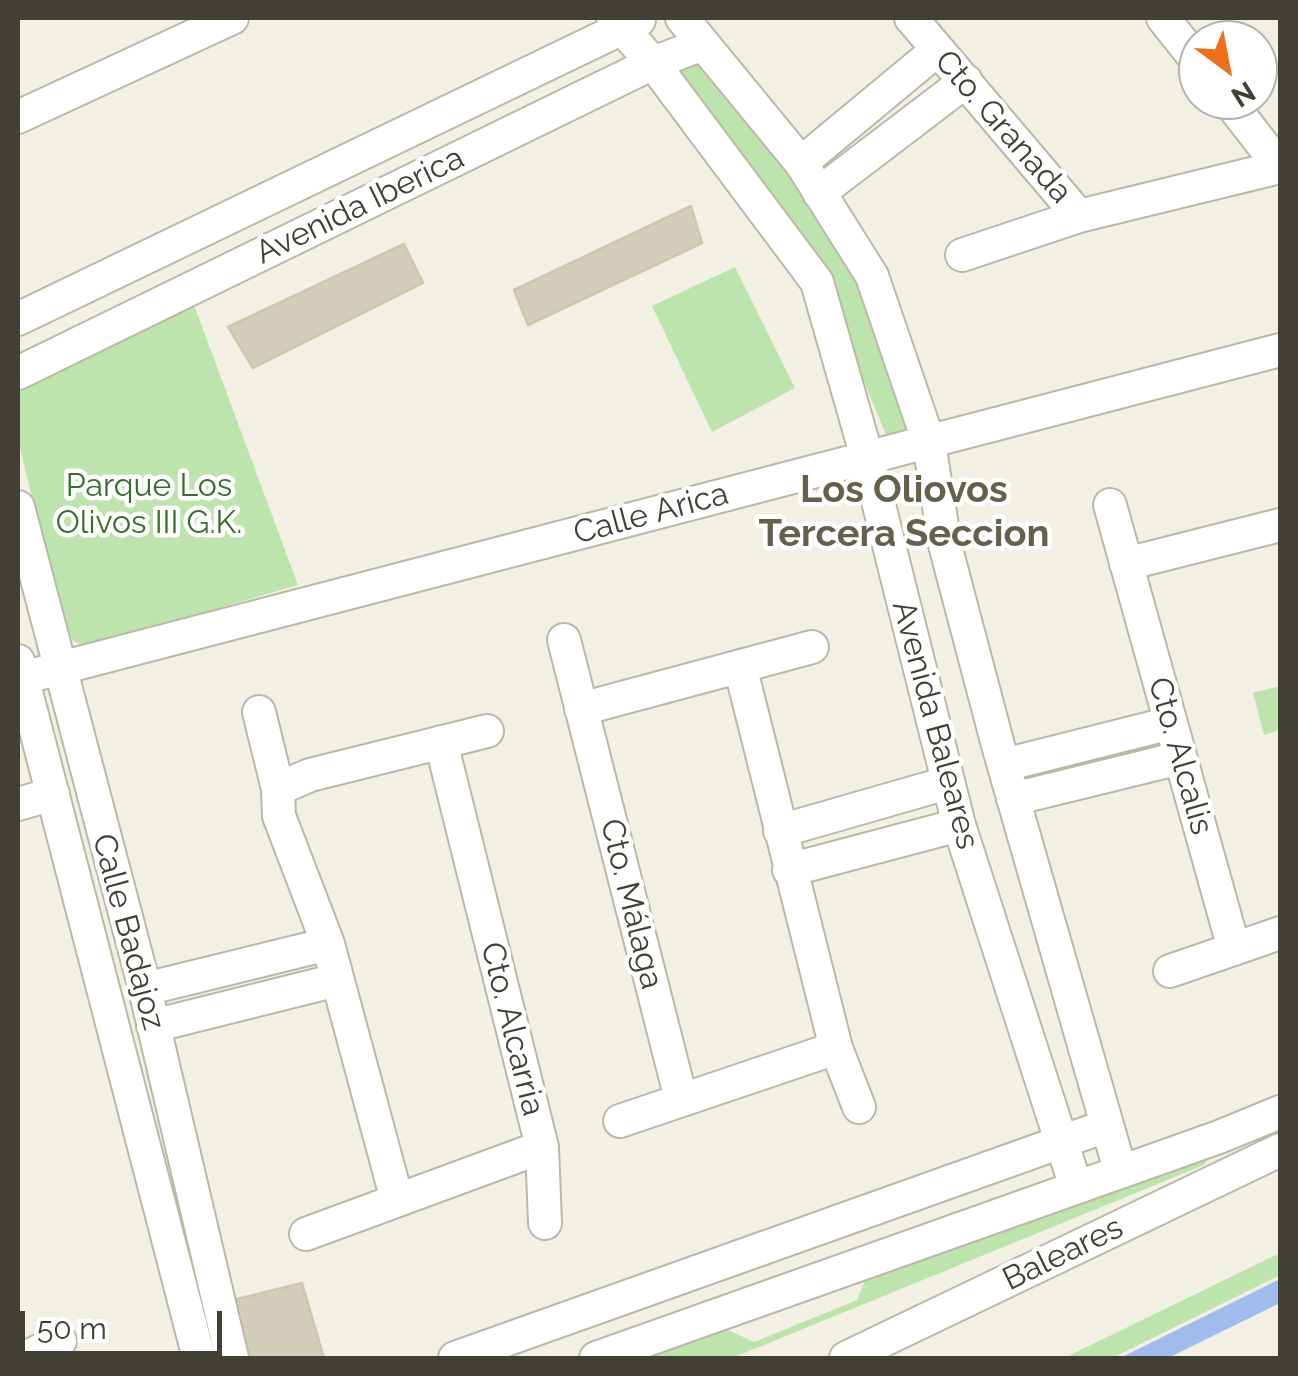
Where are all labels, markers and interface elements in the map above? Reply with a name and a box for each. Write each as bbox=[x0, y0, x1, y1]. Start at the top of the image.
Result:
north arrow bbox=[1178, 20, 1278, 120]
street label: Cto. Granada bbox=[926, 43, 1080, 211]
text: N bbox=[1225, 75, 1261, 114]
street label: Avenida Iberica bbox=[250, 139, 470, 273]
park label: Parque Los Olivos III G.K. bbox=[56, 467, 242, 542]
district label: Los Oliovos Tercera Seccion bbox=[759, 468, 1049, 558]
street label: Calle Arica bbox=[569, 475, 733, 553]
street label: Avenida Baleares bbox=[883, 597, 987, 853]
street label: Cto. Alcalis bbox=[1139, 673, 1221, 839]
street label: Cto. Málaga bbox=[591, 815, 671, 993]
street label: Calle Badajoz bbox=[83, 830, 173, 1034]
street label: Cto. Alcarria bbox=[472, 938, 552, 1120]
street label: Baleares bbox=[997, 1209, 1129, 1299]
scale bar bbox=[25, 1291, 228, 1353]
text: 50 m bbox=[37, 1311, 107, 1346]

